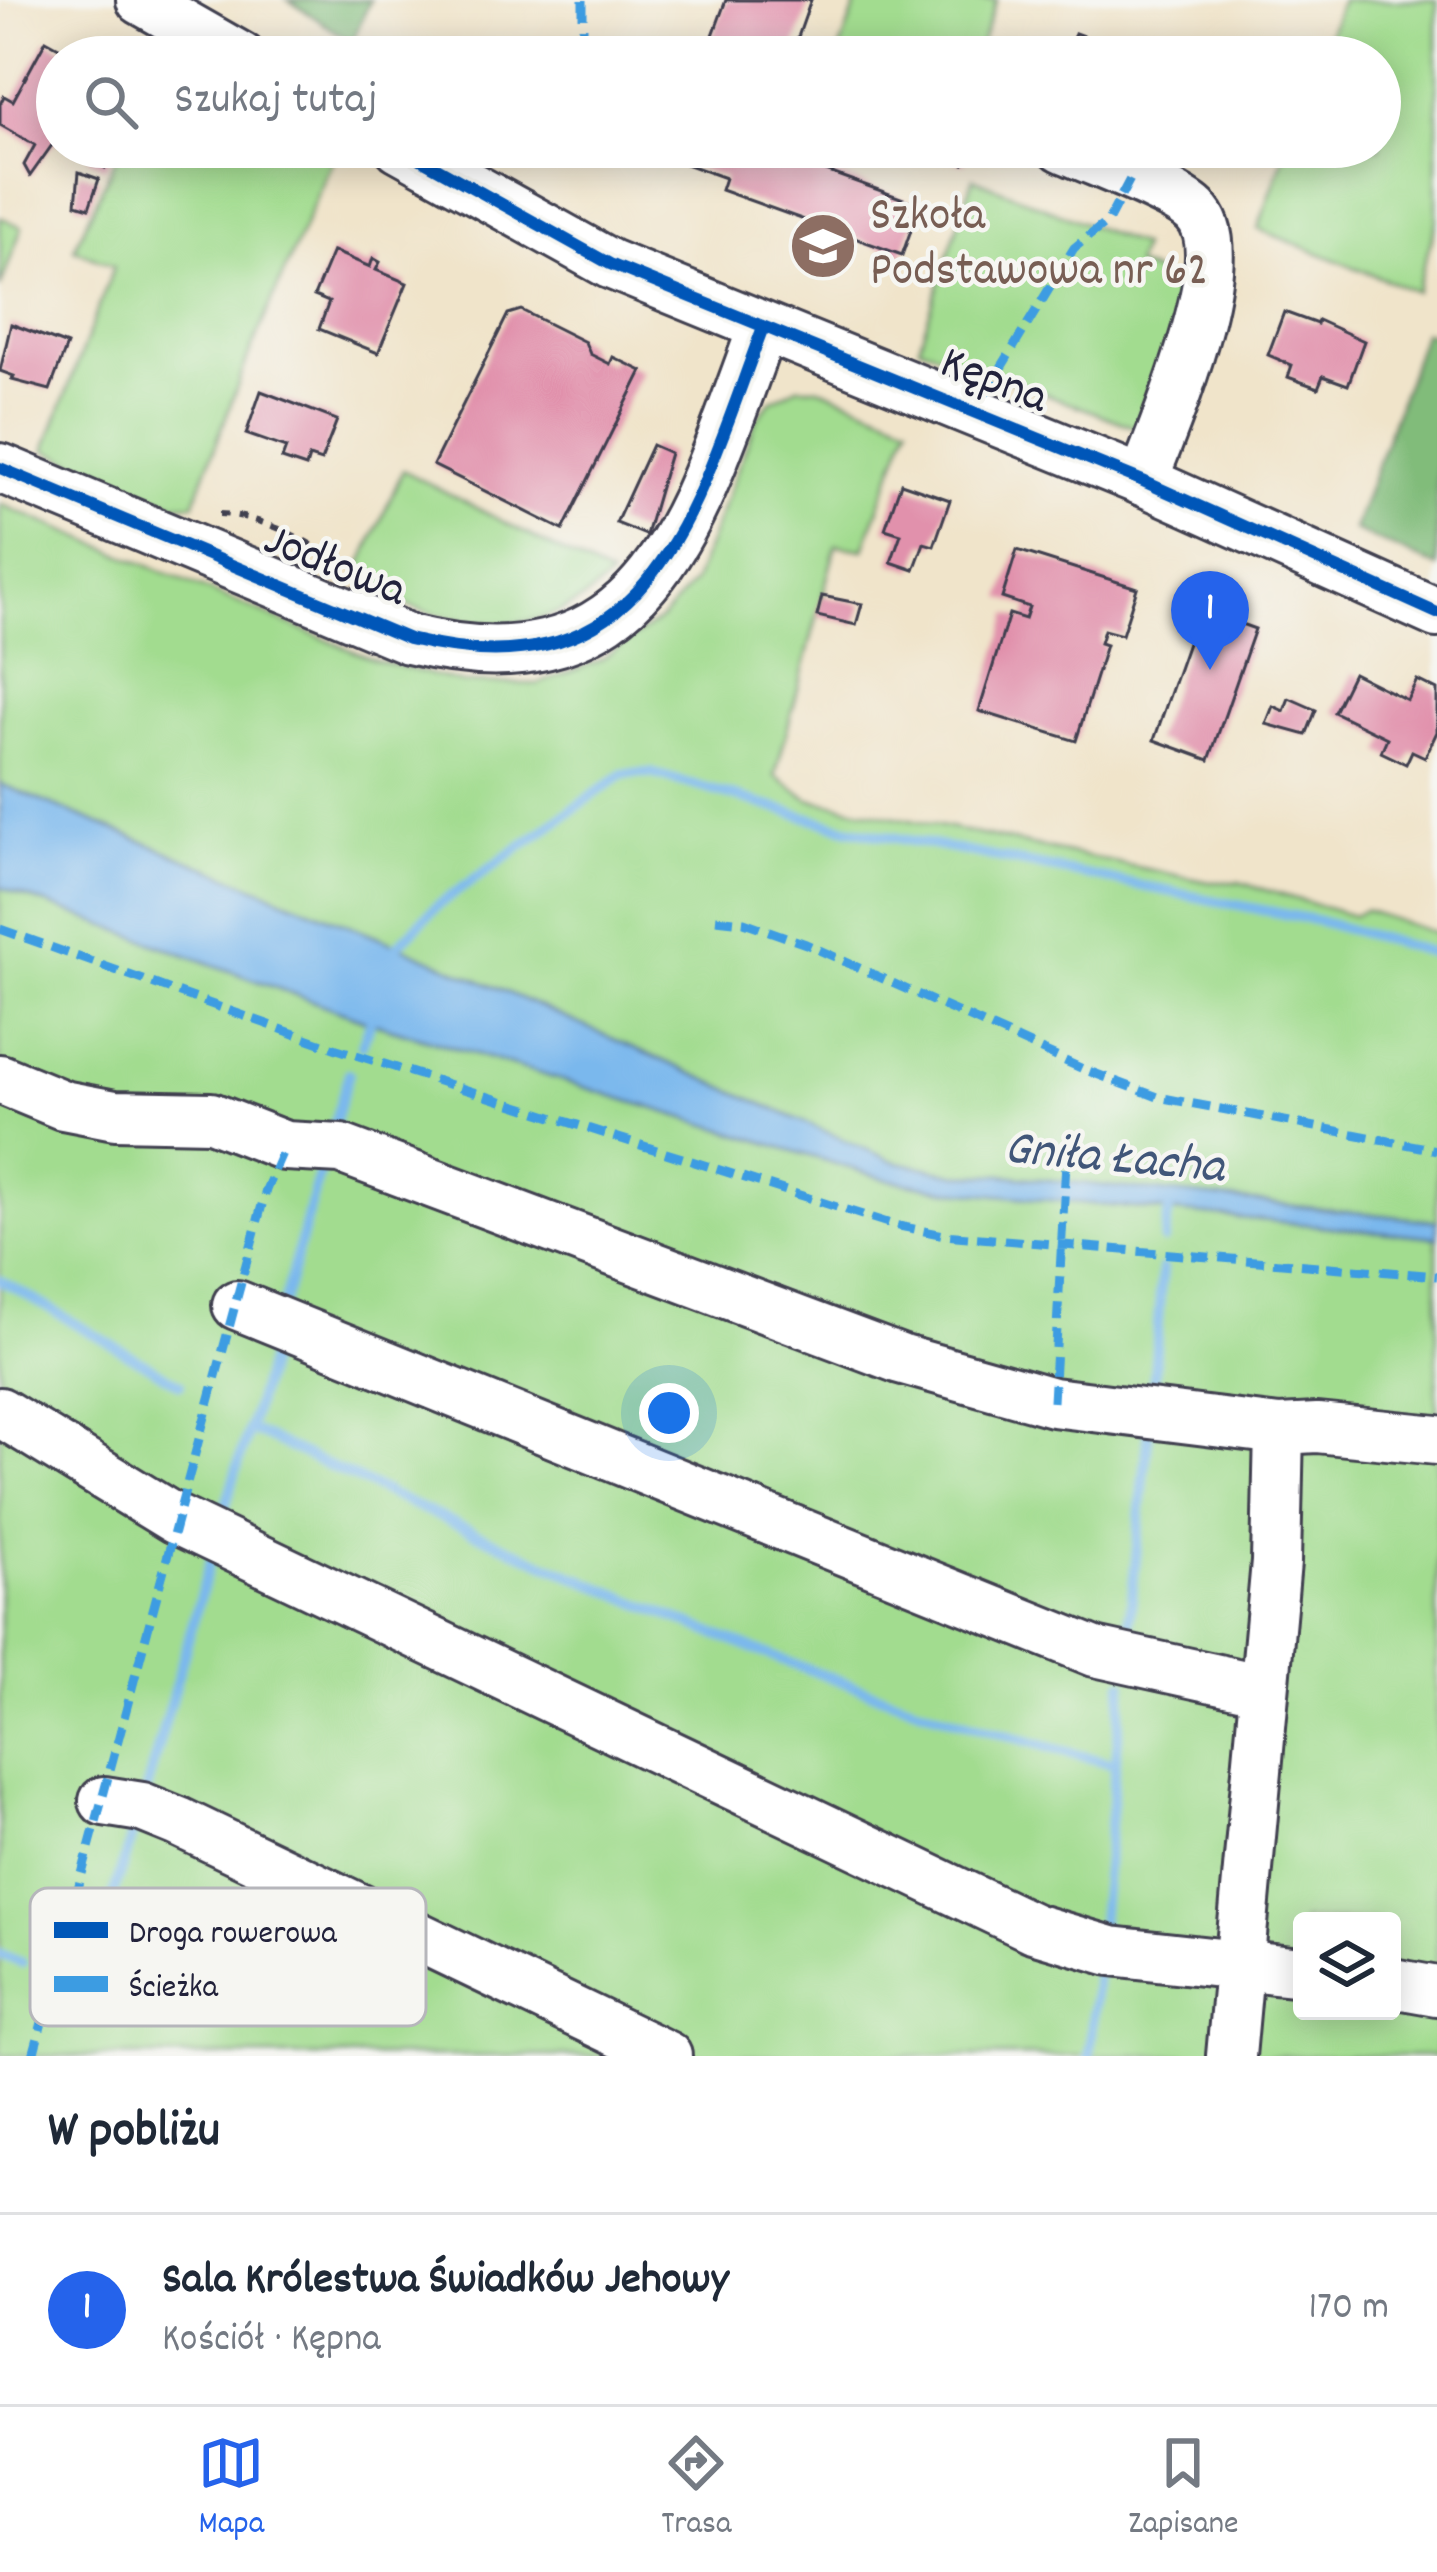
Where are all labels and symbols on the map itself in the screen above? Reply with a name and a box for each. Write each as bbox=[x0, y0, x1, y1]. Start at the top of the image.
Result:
place label: Szkoła Podstawowa nr 62 bbox=[870, 184, 1208, 308]
school or university icon: Szkoła Podstawowa nr 62 bbox=[788, 211, 858, 281]
street label: Kępna bbox=[929, 331, 1058, 435]
street label: Jodłowa bbox=[252, 508, 417, 628]
pin: 1 bbox=[1171, 571, 1249, 670]
water label: Gniła Łacha bbox=[1001, 1116, 1229, 1207]
your location bbox=[639, 1383, 699, 1443]
legend bbox=[30, 1888, 426, 2026]
text: Droga rowerowa bbox=[129, 1912, 337, 1959]
text: Ścieżka bbox=[129, 1966, 218, 2013]

